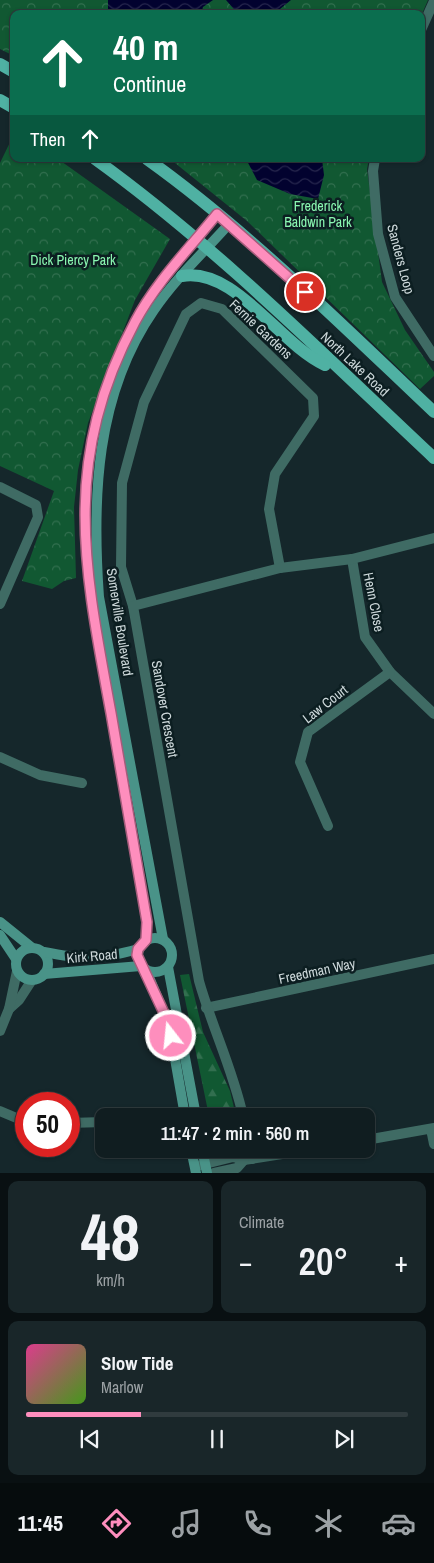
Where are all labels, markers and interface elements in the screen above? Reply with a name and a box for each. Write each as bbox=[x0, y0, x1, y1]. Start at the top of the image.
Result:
text: 40 m bbox=[113, 24, 178, 71]
icon: ahead bbox=[30, 30, 95, 95]
text: Continue bbox=[113, 69, 186, 99]
icon: ahead bbox=[76, 125, 104, 153]
text: Then bbox=[30, 126, 66, 152]
park label: Frederick Baldwin Park bbox=[284, 197, 352, 231]
street label: Sanders Loop bbox=[383, 222, 419, 296]
park label: Dick Piercy Park bbox=[30, 251, 116, 269]
pin bbox=[284, 271, 326, 313]
icon: arrive bbox=[291, 278, 319, 306]
street label: Fernie Gardens bbox=[226, 295, 297, 363]
street label: North Lake Road bbox=[317, 328, 393, 400]
street label: Somerville Boulevard bbox=[103, 567, 137, 677]
street label: Henn Close bbox=[359, 571, 389, 633]
street label: Sandover Crescent bbox=[148, 659, 182, 759]
street label: Law Court bbox=[299, 681, 351, 727]
street label: Kirk Road bbox=[66, 945, 118, 967]
street label: Freedman Way bbox=[277, 954, 357, 988]
position arrow bbox=[144, 1009, 196, 1061]
speed limit sign: 50 bbox=[15, 1092, 80, 1157]
text: 11:47 · 2 min · 560 m bbox=[161, 1120, 309, 1146]
text: 48 bbox=[81, 1193, 140, 1280]
text: Climate bbox=[239, 1211, 284, 1233]
text: 20° bbox=[299, 1236, 348, 1287]
text: − bbox=[239, 1243, 252, 1281]
text: + bbox=[395, 1243, 408, 1281]
text: km/h bbox=[96, 1269, 125, 1291]
text: Slow Tide bbox=[101, 1350, 173, 1376]
text: Marlow bbox=[101, 1376, 143, 1398]
icon: previous bbox=[76, 1425, 104, 1453]
icon: pause bbox=[203, 1425, 231, 1453]
icon: next bbox=[330, 1425, 358, 1453]
icon: directions bbox=[99, 1506, 134, 1541]
icon: music bbox=[169, 1506, 204, 1541]
icon: phone bbox=[240, 1506, 275, 1541]
icon: climate bbox=[311, 1506, 346, 1541]
icon: car bbox=[381, 1506, 416, 1541]
text: 11:45 bbox=[18, 1508, 63, 1538]

